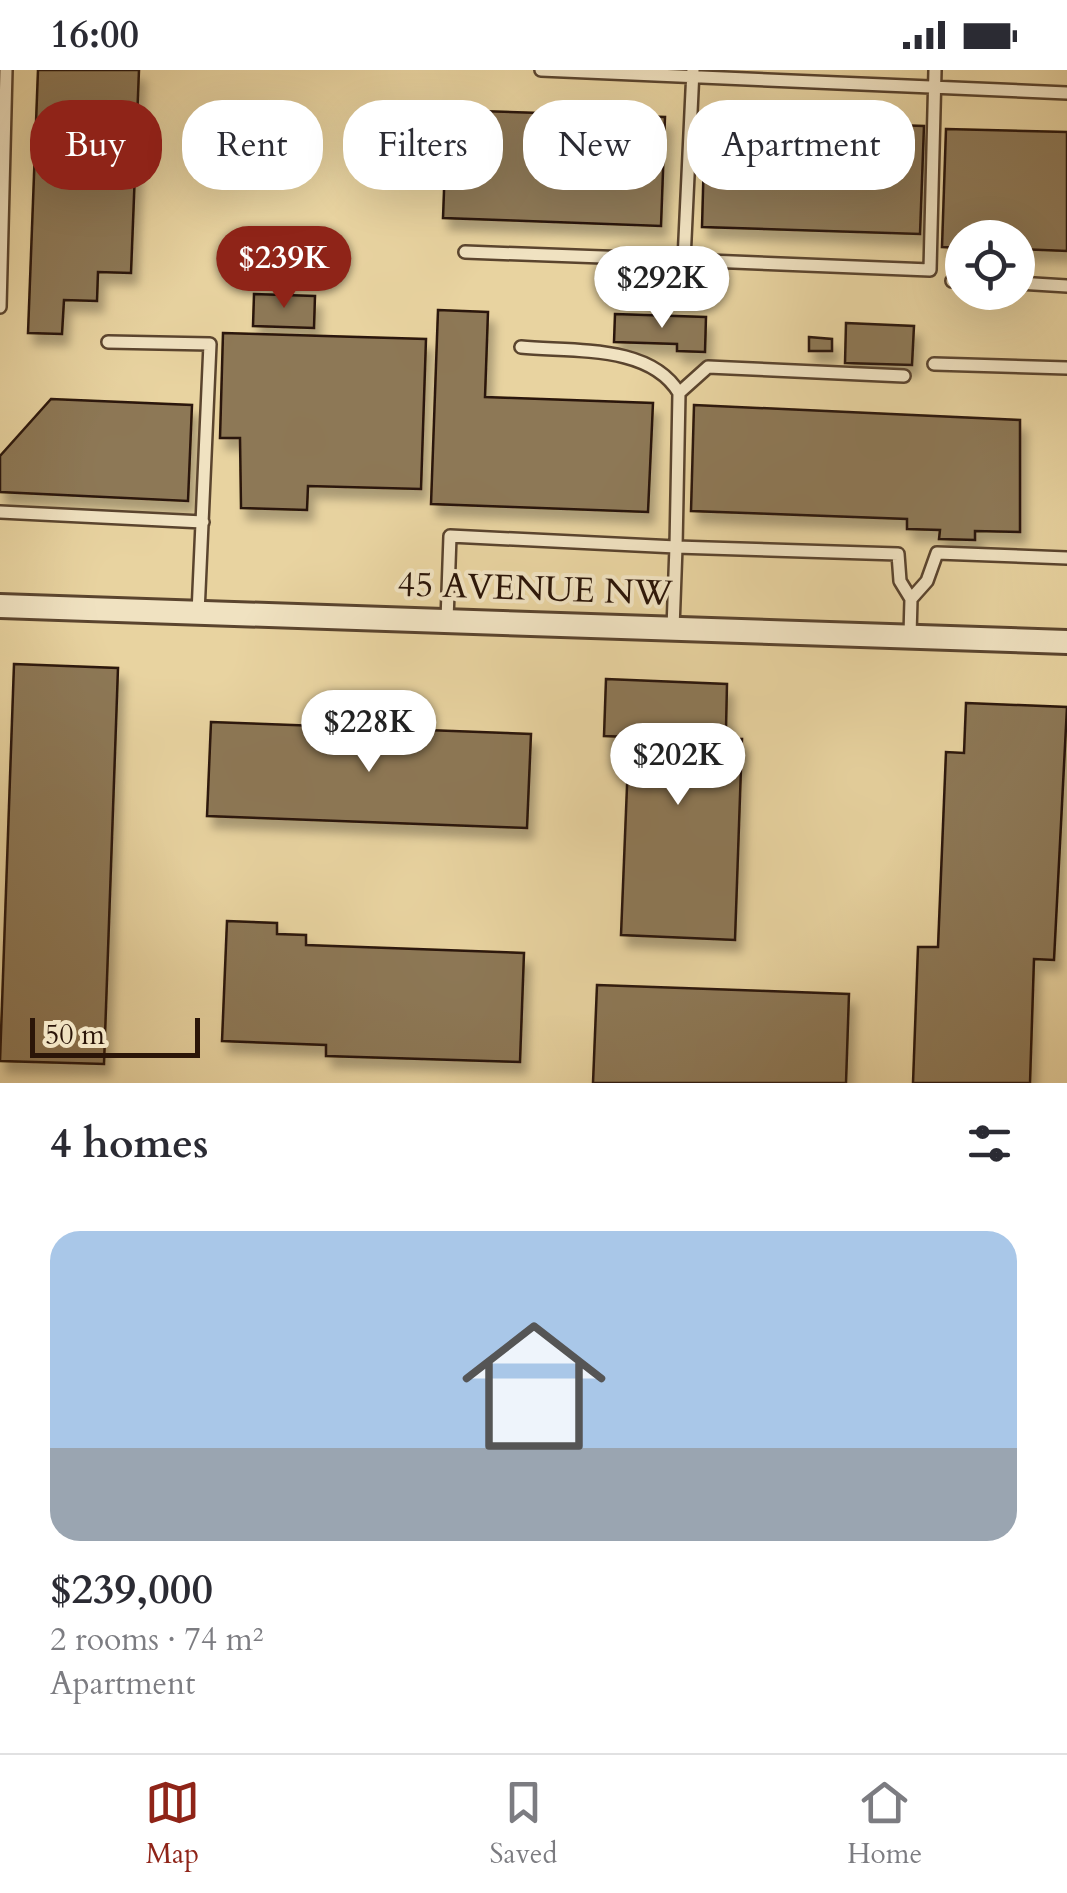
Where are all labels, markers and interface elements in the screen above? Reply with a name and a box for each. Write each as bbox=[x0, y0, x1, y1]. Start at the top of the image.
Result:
text: 16:00 bbox=[50, 9, 139, 61]
chip: Buy bbox=[30, 100, 162, 190]
chip: Rent bbox=[182, 100, 323, 190]
chip: Filters bbox=[343, 100, 503, 190]
chip: New bbox=[523, 100, 667, 190]
chip: Apartment bbox=[687, 100, 915, 190]
map controls bbox=[945, 220, 1035, 310]
button: locate bbox=[945, 220, 1035, 310]
pin: $239K bbox=[214, 226, 354, 311]
text: $239K bbox=[238, 236, 330, 280]
pin: $292K bbox=[592, 246, 732, 331]
text: $292K bbox=[616, 256, 708, 300]
street label: 45 AVENUE NW bbox=[397, 560, 674, 618]
pin: $228K bbox=[299, 690, 439, 775]
text: $228K bbox=[323, 700, 415, 744]
pin: $202K bbox=[608, 723, 748, 808]
text: $202K bbox=[632, 733, 724, 777]
scale bar bbox=[30, 1013, 200, 1058]
text: 50 m bbox=[45, 1016, 105, 1054]
text: 4 homes bbox=[50, 1115, 208, 1172]
icon: filters bbox=[962, 1116, 1017, 1171]
icon: home bbox=[444, 1296, 624, 1476]
text: $239,000 bbox=[50, 1561, 213, 1618]
text: 2 rooms · 74 m² bbox=[50, 1618, 263, 1662]
text: Apartment bbox=[50, 1662, 195, 1706]
tab: Map bbox=[145, 1775, 200, 1873]
tab: Saved bbox=[490, 1775, 557, 1873]
tab: Home bbox=[847, 1775, 922, 1873]

